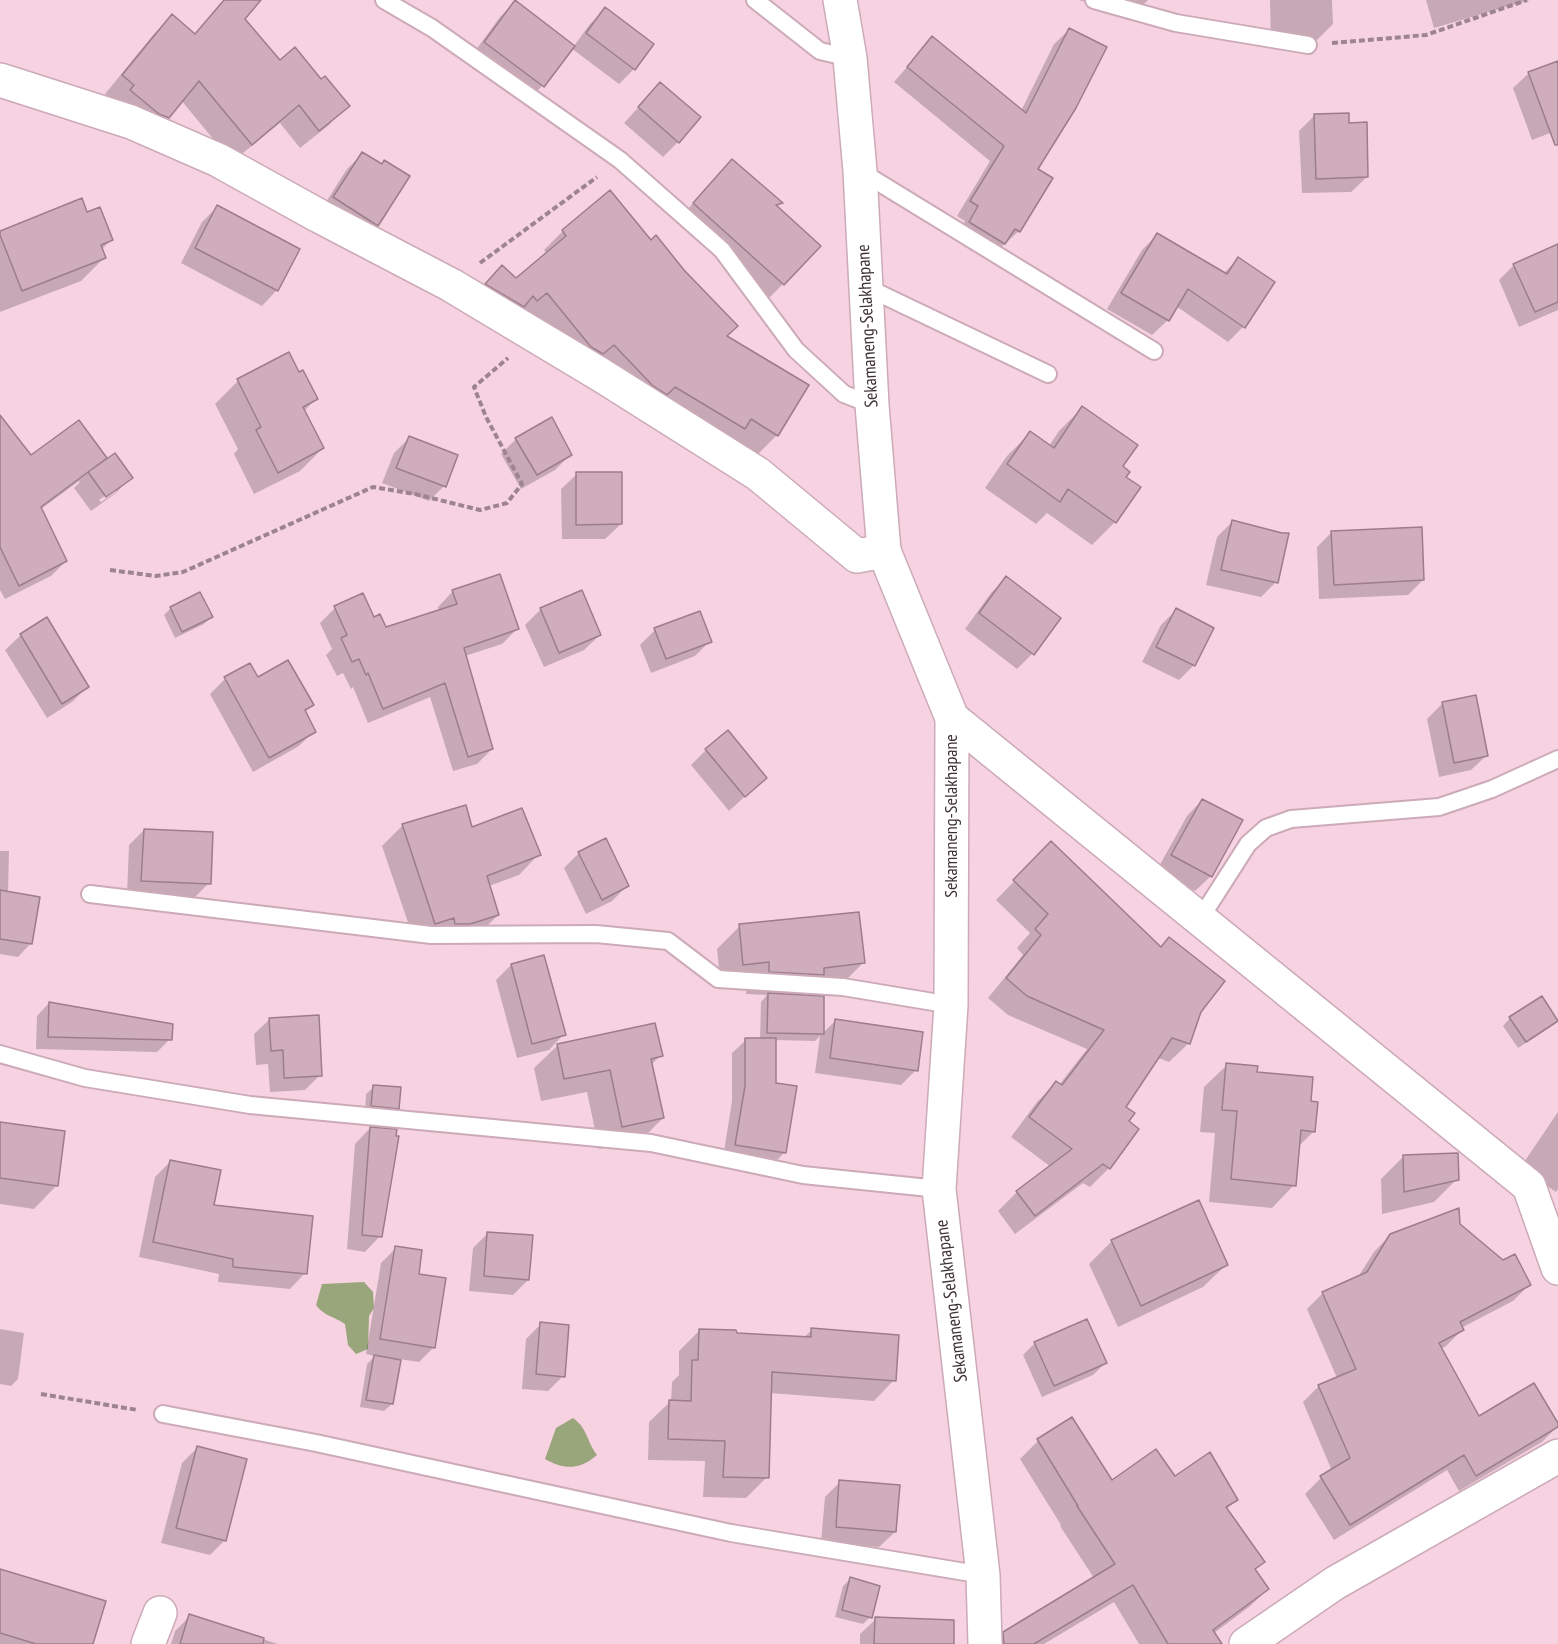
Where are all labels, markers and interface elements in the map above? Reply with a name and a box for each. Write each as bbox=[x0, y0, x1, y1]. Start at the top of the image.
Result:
street label: Sekamaneng-Selakhapane bbox=[853, 244, 883, 408]
street label: Sekamaneng-Selakhapane bbox=[941, 734, 963, 898]
street label: Sekamaneng-Selakhapane bbox=[931, 1219, 973, 1383]

